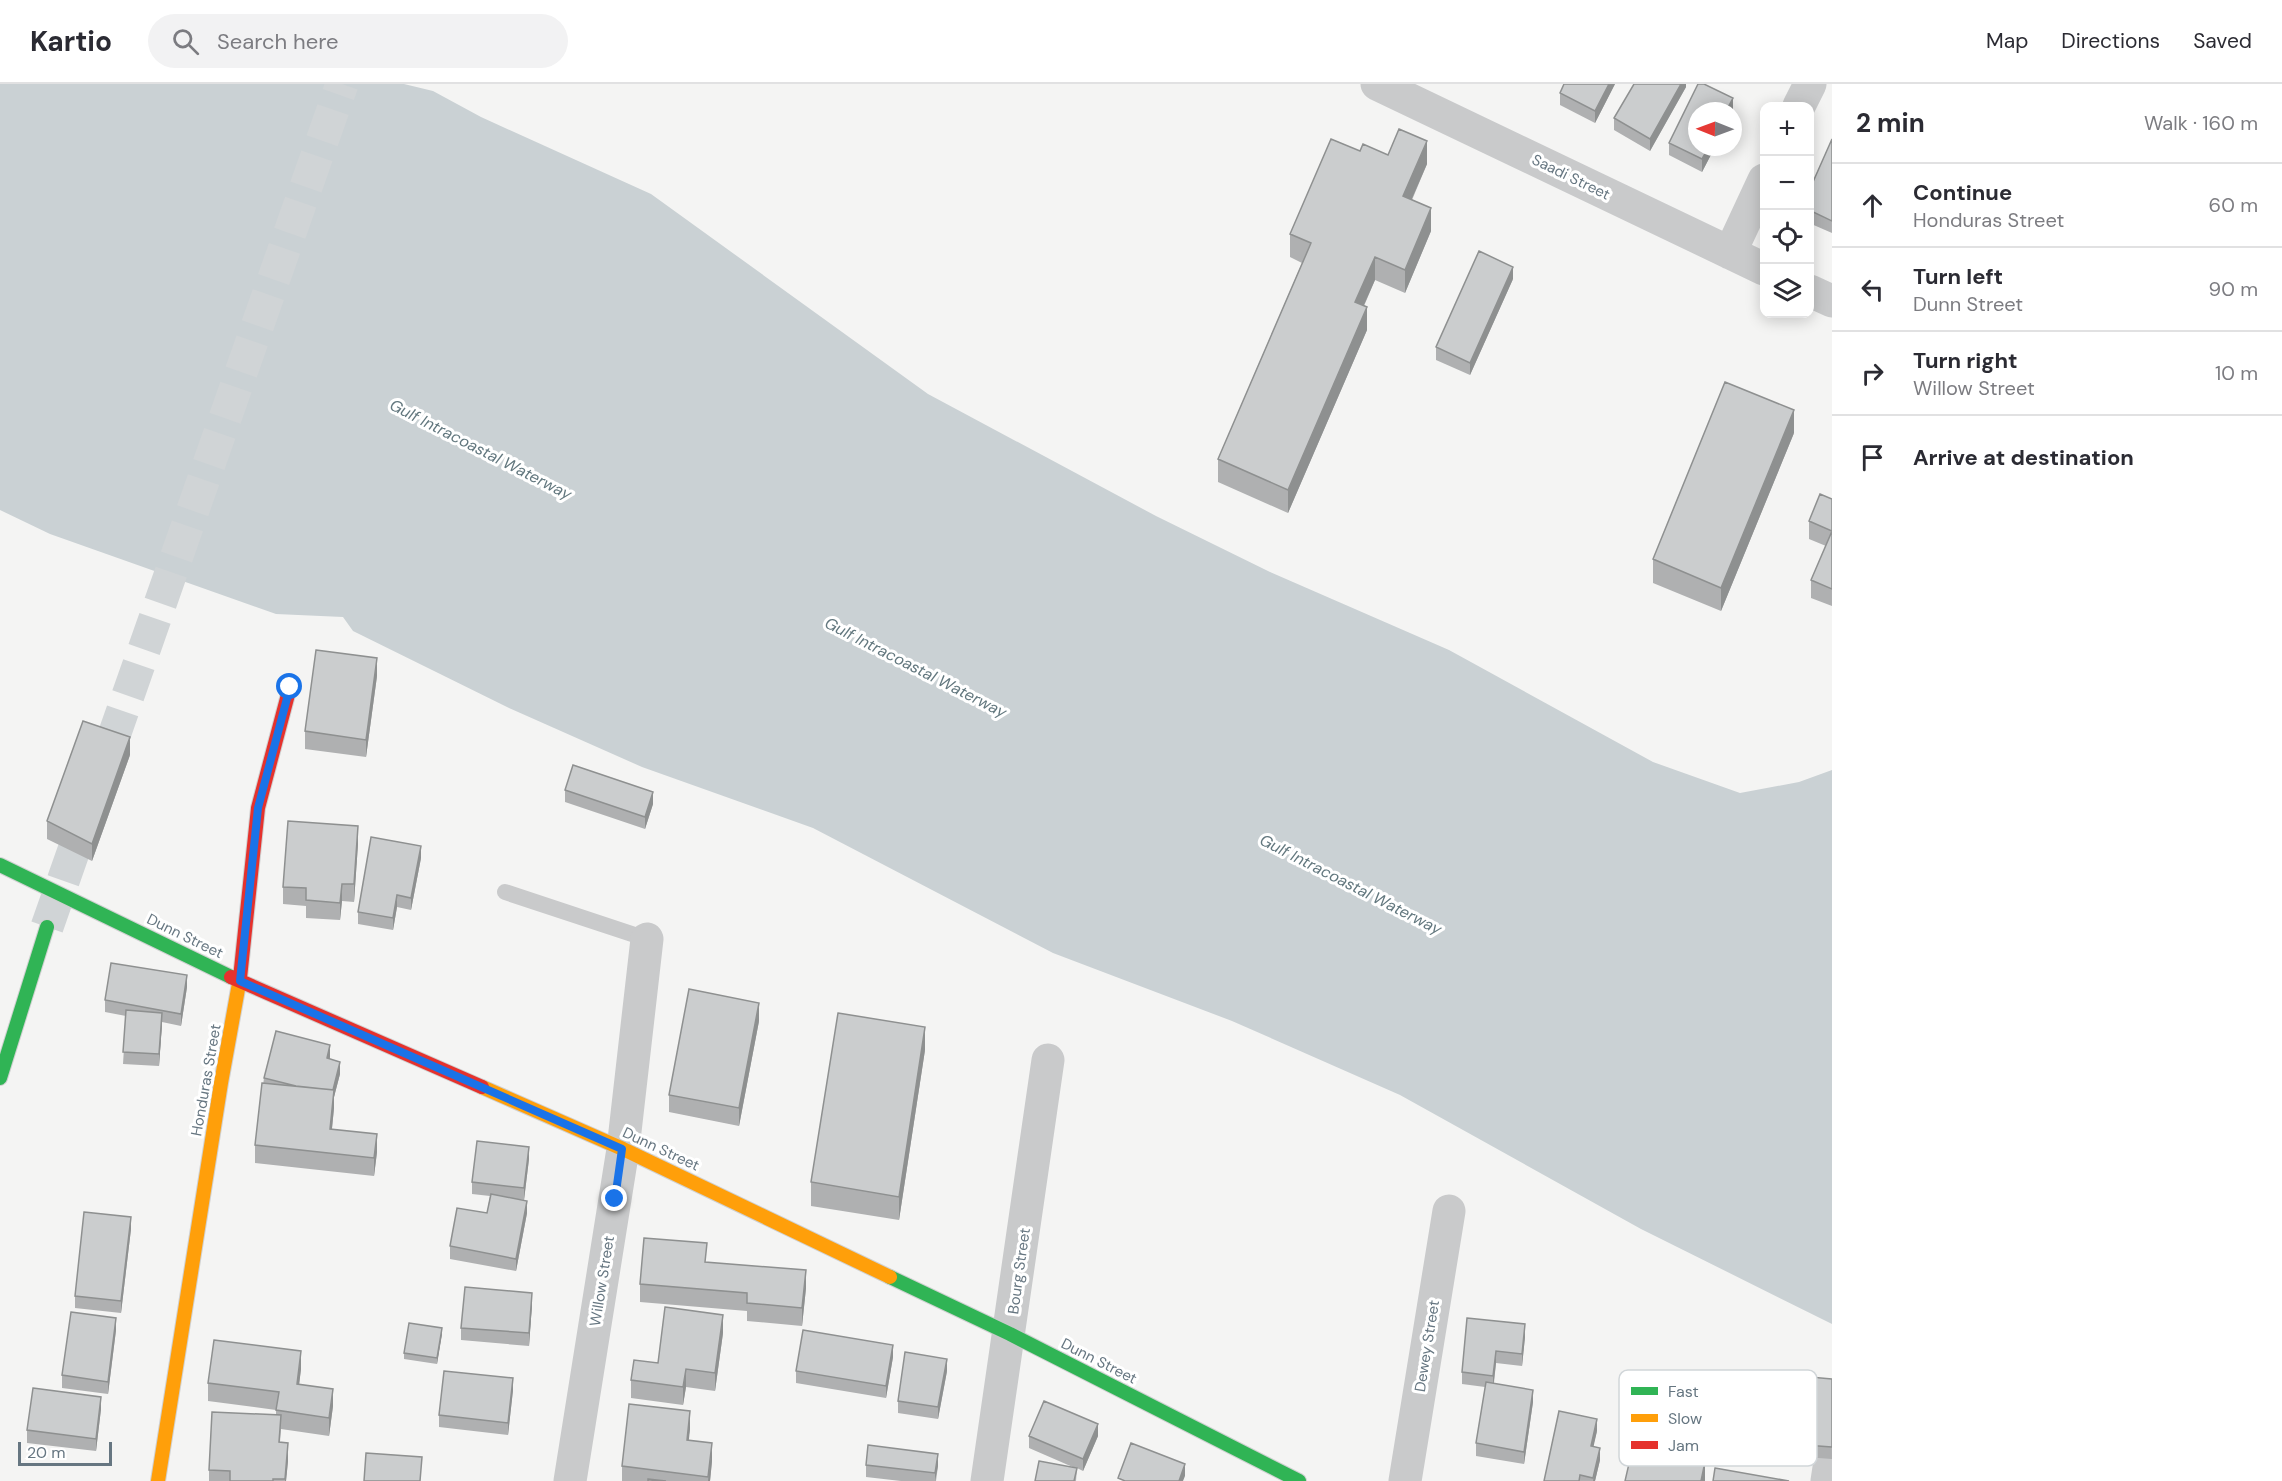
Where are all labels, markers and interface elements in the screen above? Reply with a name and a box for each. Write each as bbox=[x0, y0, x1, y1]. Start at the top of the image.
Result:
search box bbox=[148, 14, 568, 68]
text: Kartio bbox=[30, 23, 112, 60]
icon: search bbox=[169, 25, 202, 58]
text: Search here bbox=[217, 27, 338, 56]
text: Map bbox=[1986, 27, 2028, 55]
text: Directions bbox=[2061, 27, 2160, 55]
text: Saved bbox=[2193, 27, 2252, 55]
north arrow bbox=[1688, 102, 1742, 156]
map controls bbox=[1760, 102, 1814, 318]
button: + bbox=[1760, 102, 1814, 156]
text: 2 min bbox=[1856, 106, 1925, 140]
text: Walk · 160 m bbox=[2144, 110, 2258, 136]
street label: Saadi Street bbox=[1529, 149, 1613, 205]
button: − bbox=[1760, 156, 1814, 210]
text: Continue bbox=[1913, 178, 2012, 207]
icon: ahead bbox=[1856, 189, 1889, 222]
text: 60 m bbox=[2209, 192, 2258, 218]
text: Honduras Street bbox=[1913, 207, 2064, 233]
button: locate bbox=[1760, 210, 1814, 264]
text: Turn left bbox=[1913, 262, 2003, 291]
button: layers bbox=[1760, 264, 1814, 318]
icon: left bbox=[1856, 273, 1889, 306]
text: 90 m bbox=[2209, 276, 2258, 302]
text: Dunn Street bbox=[1913, 291, 2023, 317]
text: Turn right bbox=[1913, 346, 2018, 375]
icon: right bbox=[1856, 357, 1889, 390]
text: 10 m bbox=[2215, 360, 2258, 386]
text: Willow Street bbox=[1913, 375, 2035, 401]
water label: Gulf Intracoastal Waterway bbox=[386, 394, 576, 505]
icon: arrive bbox=[1856, 441, 1889, 474]
text: Arrive at destination bbox=[1913, 443, 2134, 472]
water label: Gulf Intracoastal Waterway bbox=[821, 612, 1011, 723]
route start bbox=[276, 673, 302, 699]
water label: Gulf Intracoastal Waterway bbox=[1256, 829, 1446, 940]
street label: Dunn Street bbox=[143, 909, 227, 963]
street label: Honduras Street bbox=[186, 1022, 226, 1138]
street label: Dunn Street bbox=[619, 1122, 703, 1176]
route end bbox=[601, 1185, 627, 1211]
street label: Bourg Street bbox=[1003, 1227, 1035, 1315]
street label: Willow Street bbox=[585, 1234, 619, 1328]
street label: Dewey Street bbox=[1410, 1299, 1444, 1393]
street label: Dunn Street bbox=[1058, 1333, 1140, 1389]
legend bbox=[1619, 1370, 1817, 1466]
text: Fast bbox=[1668, 1381, 1699, 1402]
text: Slow bbox=[1668, 1408, 1702, 1429]
text: Jam bbox=[1668, 1435, 1699, 1456]
scale bar bbox=[18, 1439, 112, 1466]
text: 20 m bbox=[27, 1442, 66, 1463]

